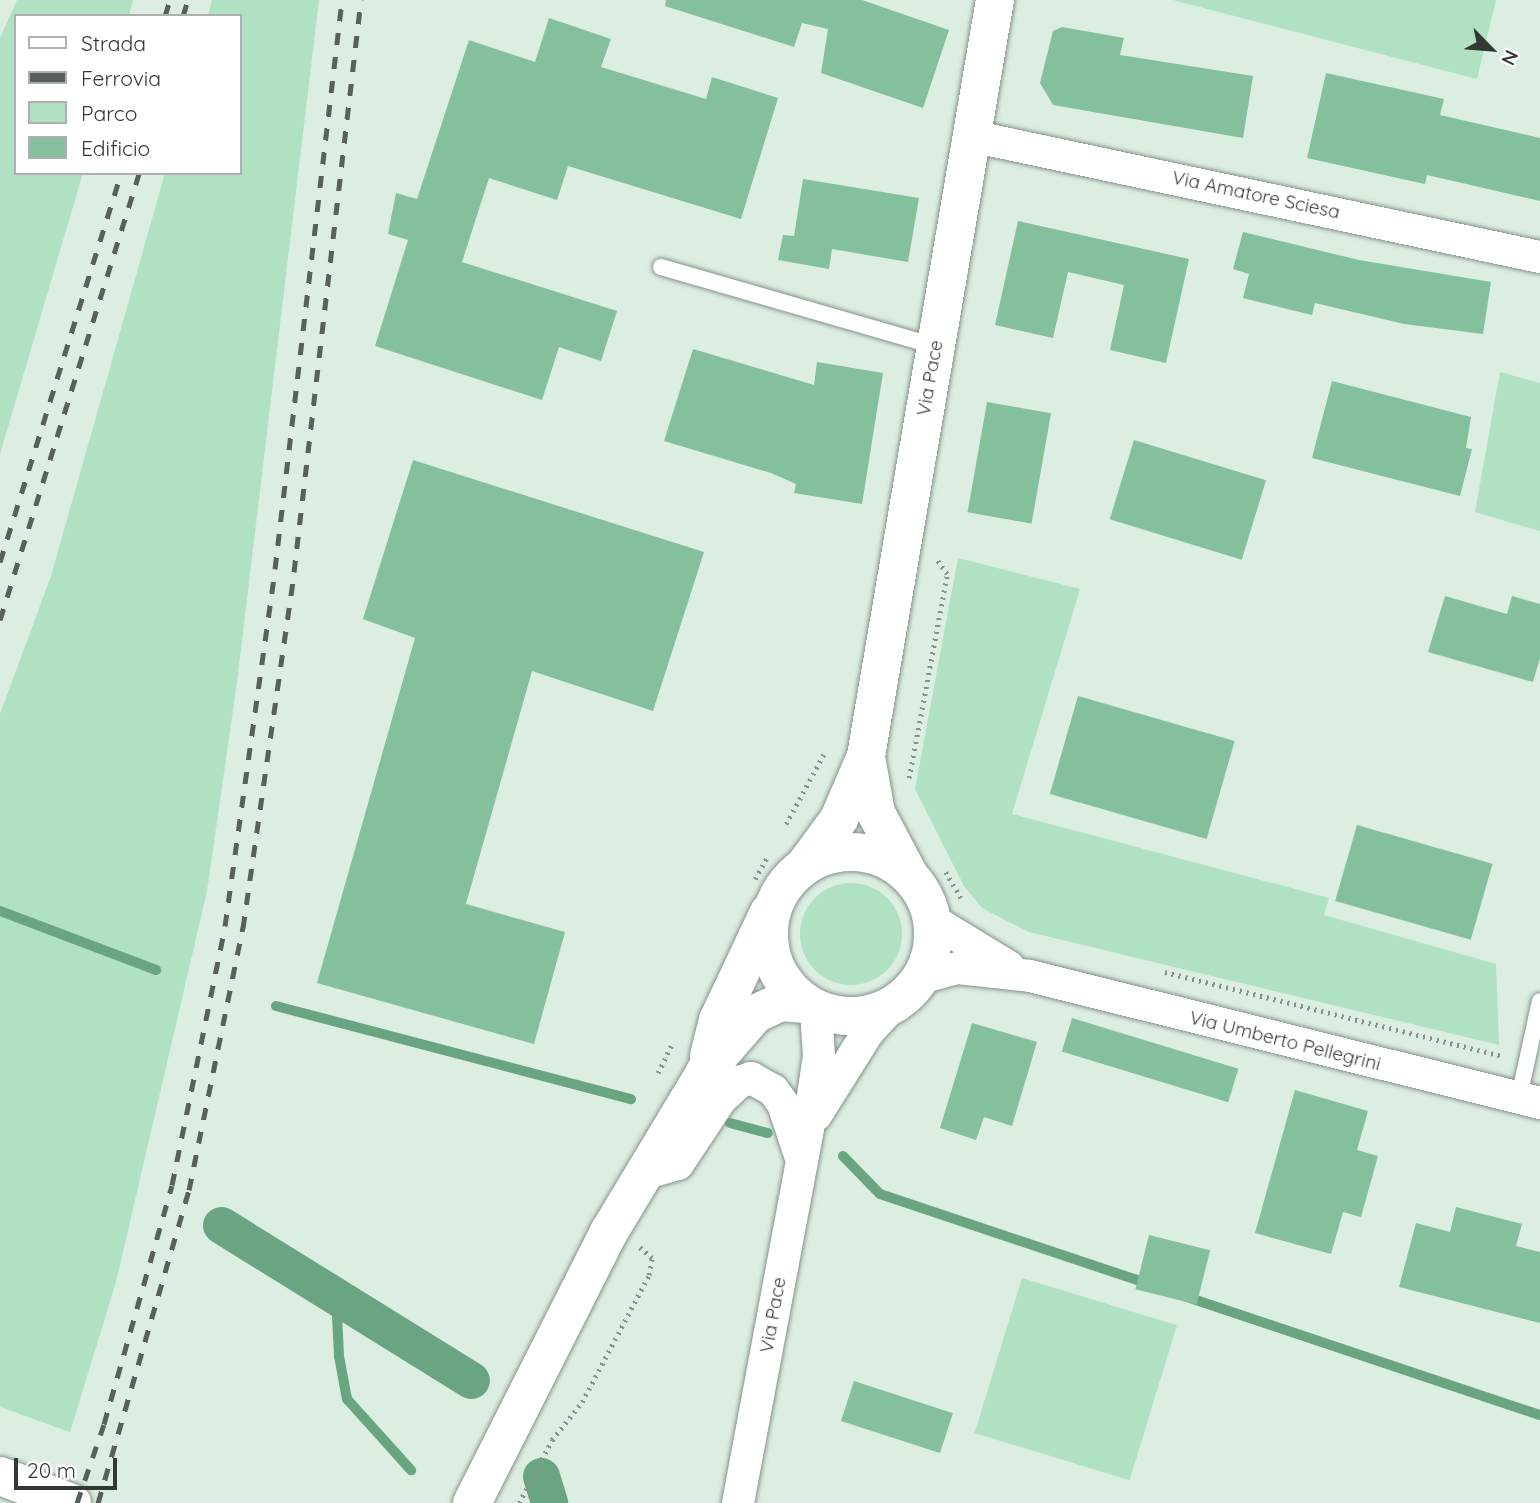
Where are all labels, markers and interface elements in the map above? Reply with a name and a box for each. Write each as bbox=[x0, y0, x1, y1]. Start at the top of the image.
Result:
legend bbox=[14, 14, 242, 175]
north arrow bbox=[1456, 14, 1526, 84]
text: Strada bbox=[81, 30, 146, 56]
text: N bbox=[1496, 46, 1524, 69]
text: Ferrovia bbox=[81, 65, 161, 91]
text: Parco bbox=[81, 100, 137, 126]
text: Edificio bbox=[81, 135, 150, 161]
street label: Via Amatore Sciesa bbox=[1170, 166, 1342, 224]
street label: Via Pace bbox=[912, 338, 948, 418]
street label: Via Umberto Pellegrini bbox=[1187, 1006, 1383, 1076]
street label: Via Pace bbox=[755, 1275, 791, 1355]
scale bar bbox=[18, 1444, 121, 1488]
text: 20 m bbox=[27, 1457, 76, 1483]

